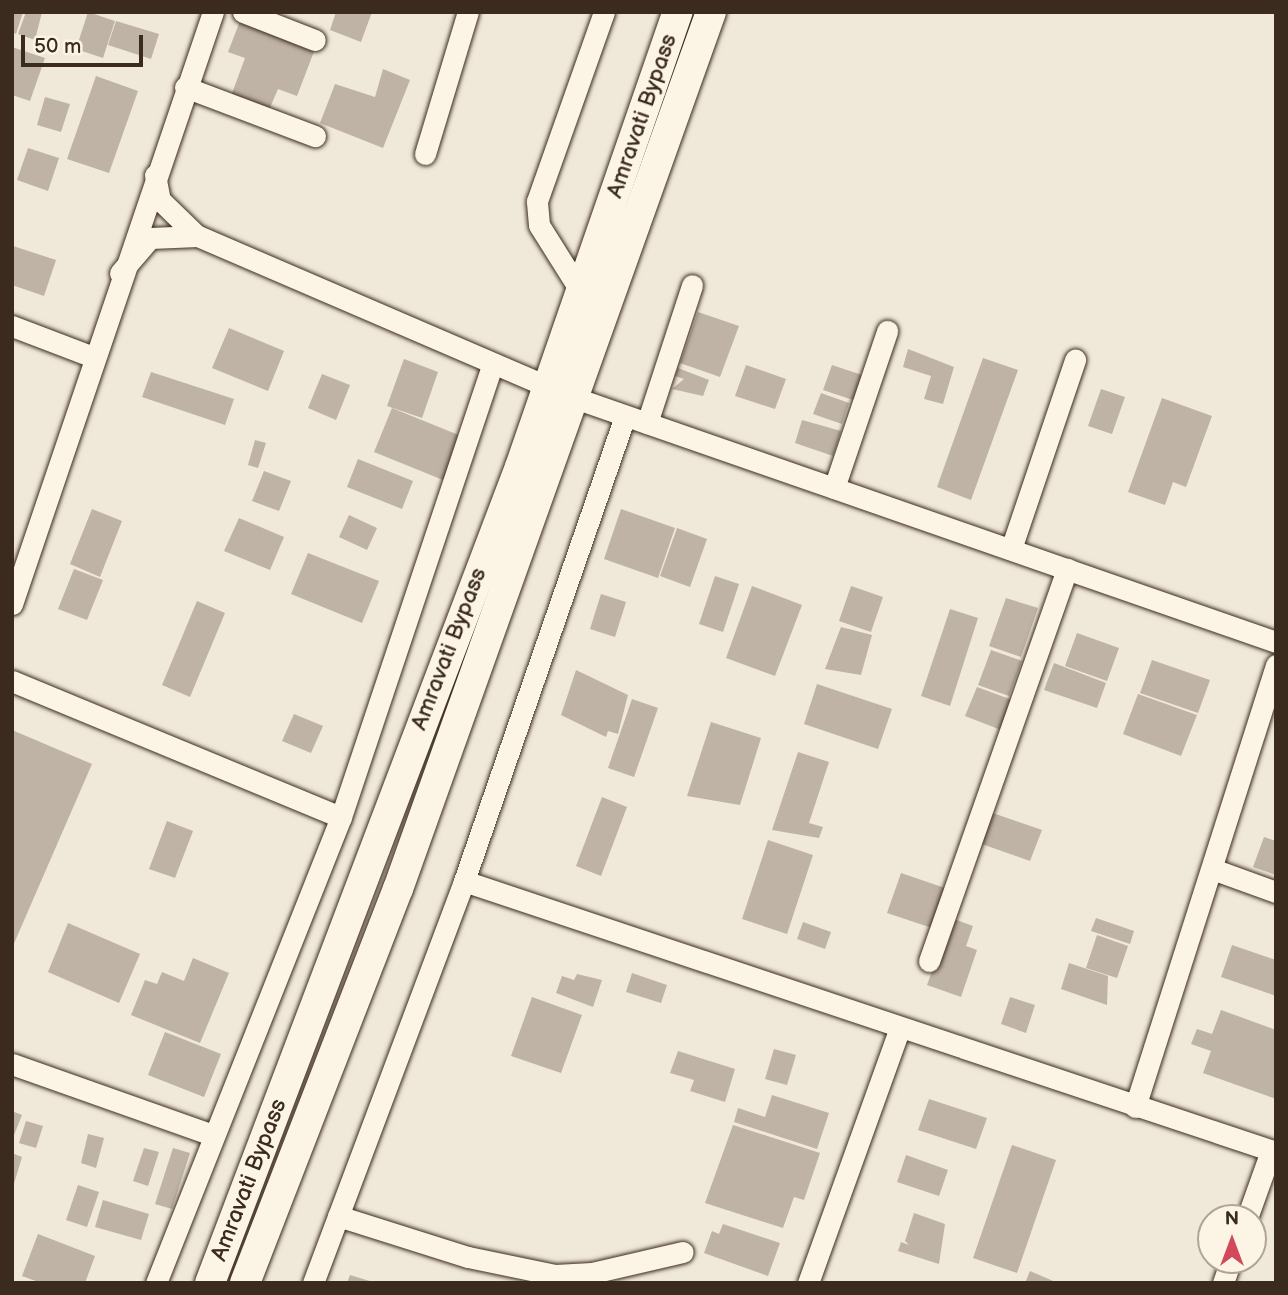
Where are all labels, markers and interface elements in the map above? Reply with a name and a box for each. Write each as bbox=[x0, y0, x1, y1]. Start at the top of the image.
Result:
scale bar bbox=[24, 21, 147, 65]
street label: Amravati Bypass bbox=[601, 30, 683, 202]
text: 50 m bbox=[34, 34, 81, 59]
street label: Amravati Bypass bbox=[405, 564, 493, 734]
street label: Amravati Bypass bbox=[205, 1095, 293, 1265]
north arrow bbox=[1197, 1204, 1267, 1274]
text: N bbox=[1225, 1208, 1239, 1231]

